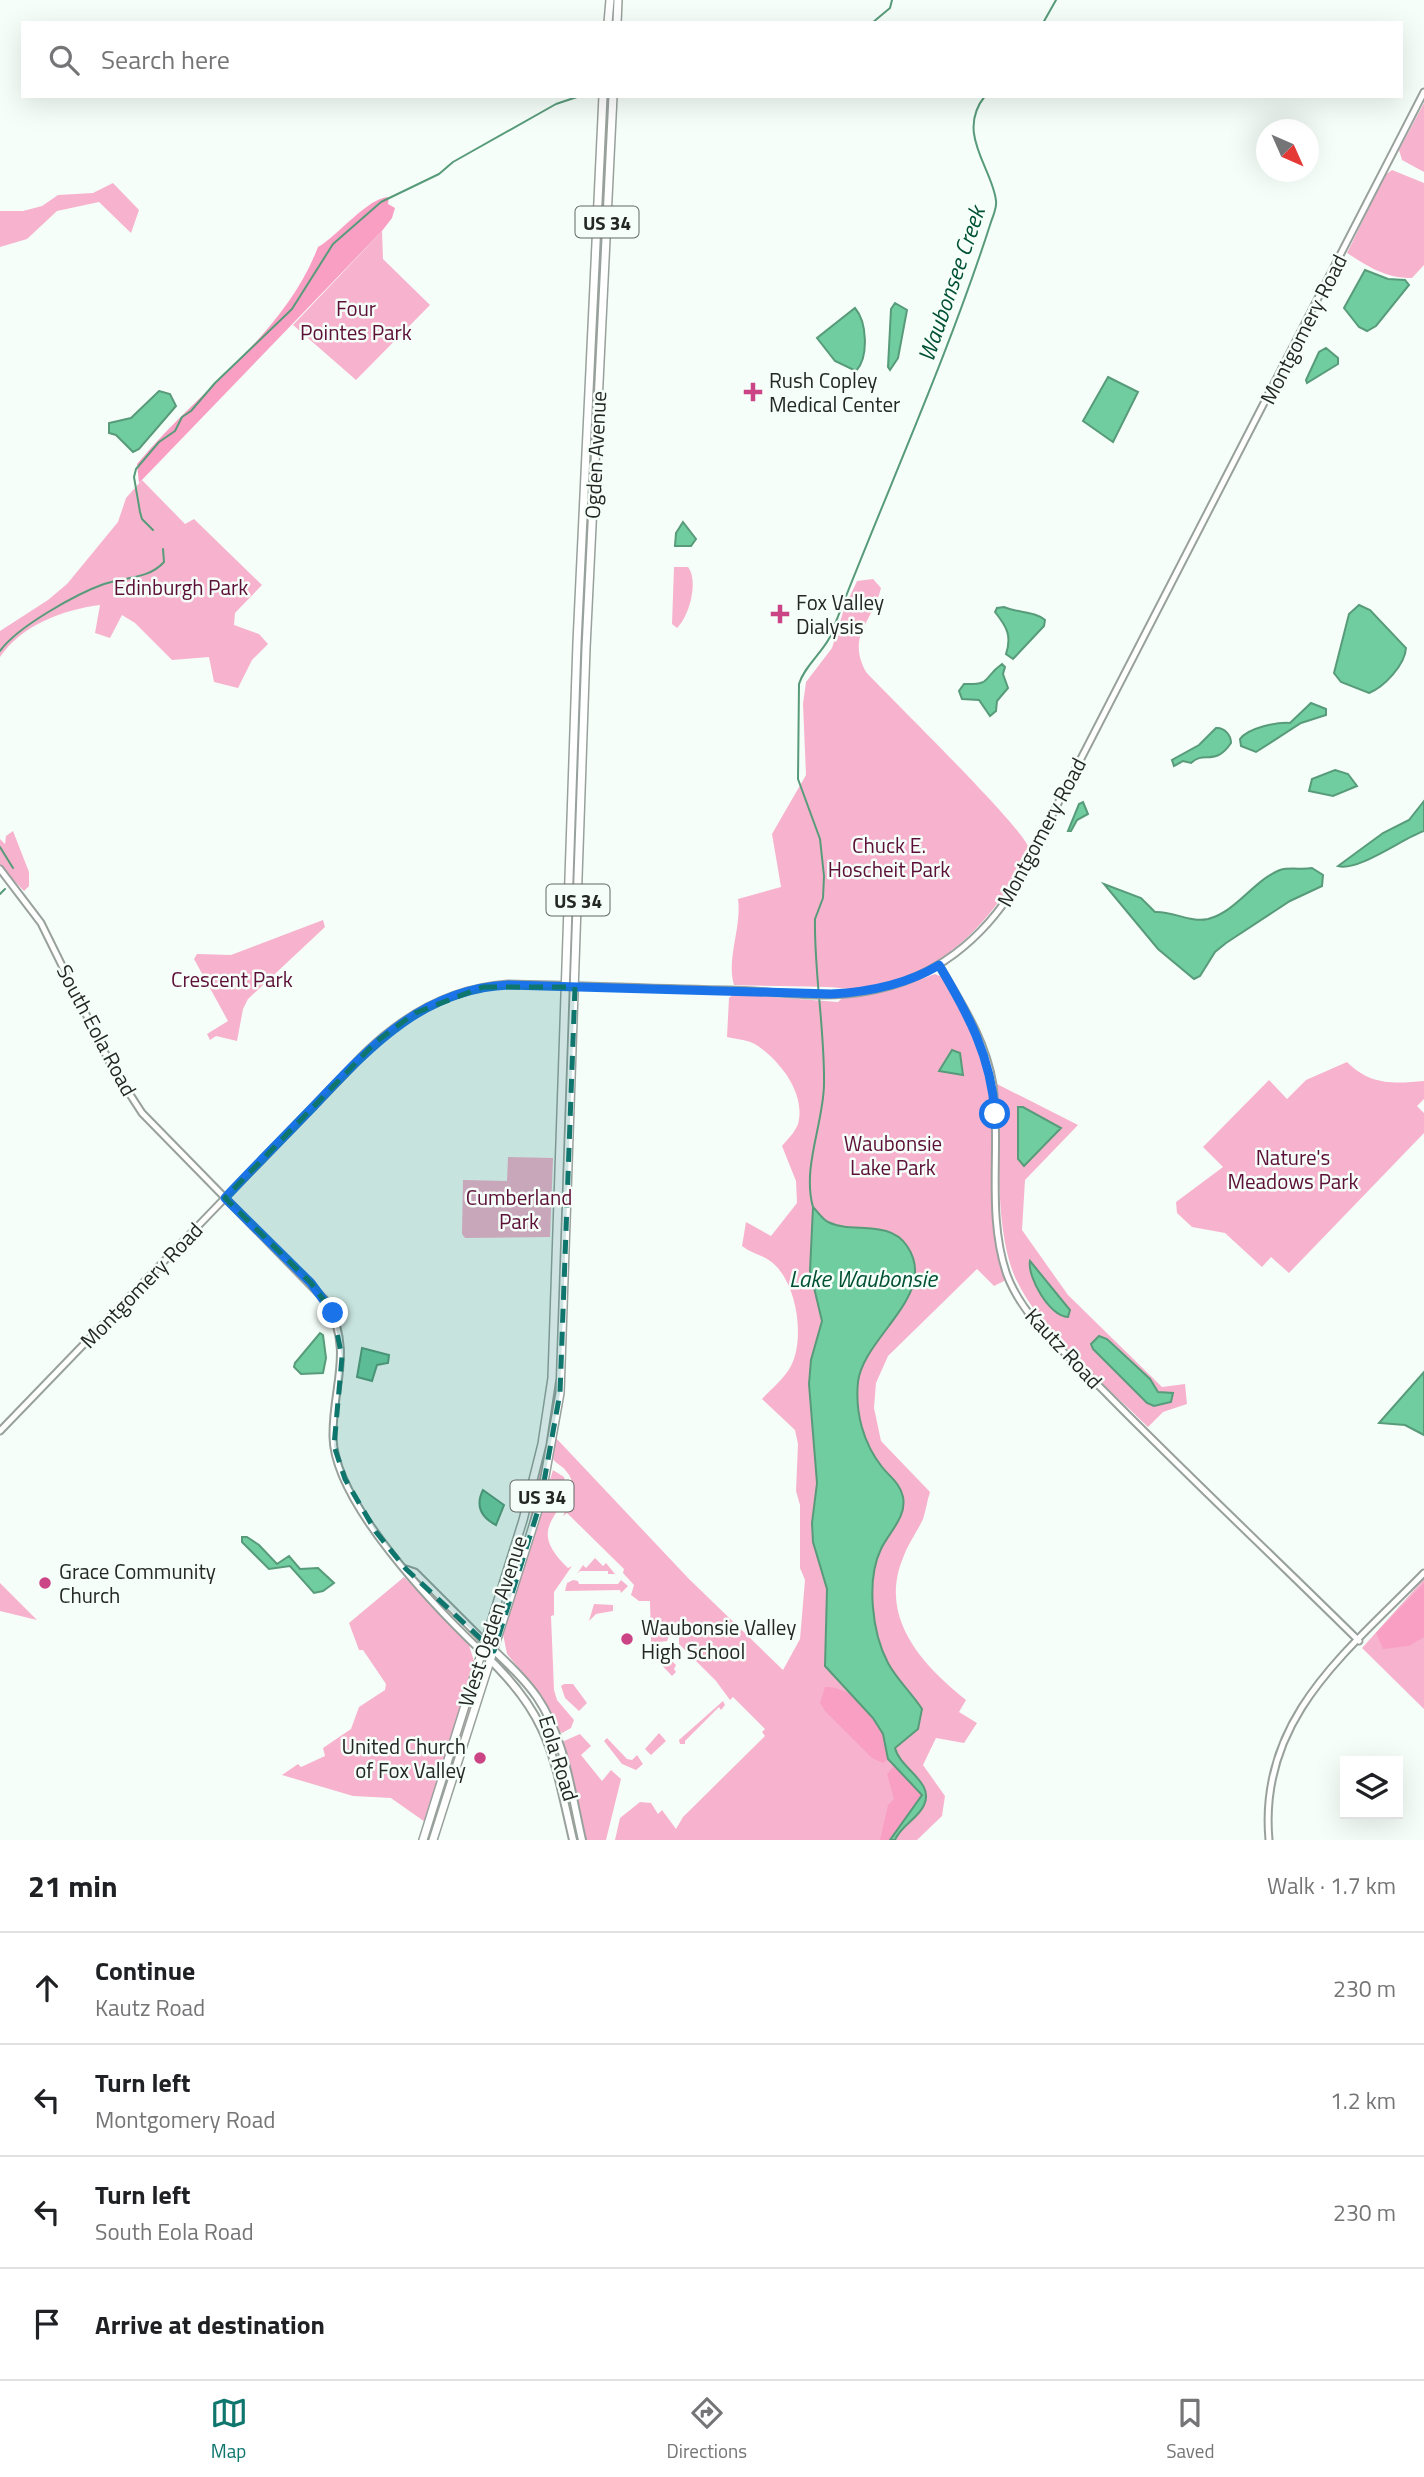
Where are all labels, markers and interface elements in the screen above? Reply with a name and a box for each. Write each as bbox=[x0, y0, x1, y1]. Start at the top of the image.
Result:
search box bbox=[21, 21, 1403, 98]
text: Search here bbox=[101, 40, 230, 79]
icon: search bbox=[45, 41, 83, 79]
north arrow bbox=[1256, 119, 1319, 182]
water label: Waubonsee Creek bbox=[908, 199, 995, 366]
road number: US 34 bbox=[576, 206, 638, 238]
street label: Montgomery Road bbox=[1251, 248, 1355, 410]
park label: Four Pointes Park bbox=[300, 292, 412, 348]
place label: Rush Copley Medical Center bbox=[769, 364, 900, 420]
marker: Rush Copley Medical Center bbox=[743, 382, 763, 402]
street label: Ogden Avenue bbox=[576, 390, 614, 520]
park label: Edinburgh Park bbox=[114, 571, 248, 603]
place label: Fox Valley Dialysis bbox=[796, 586, 884, 642]
marker: Fox Valley Dialysis bbox=[770, 604, 790, 624]
street label: Montgomery Road bbox=[988, 752, 1094, 912]
park label: Chuck E. Hoscheit Park bbox=[828, 829, 950, 885]
road number: US 34 bbox=[546, 885, 610, 916]
street label: South Eola Road bbox=[49, 959, 145, 1101]
park label: Crescent Park bbox=[171, 963, 293, 995]
route start bbox=[979, 1098, 1010, 1129]
park label: Waubonsie Lake Park bbox=[844, 1127, 942, 1183]
park label: Nature's Meadows Park bbox=[1227, 1141, 1359, 1197]
park label: Cumberland Park bbox=[466, 1181, 572, 1237]
street label: Montgomery Road bbox=[72, 1215, 210, 1355]
water label: Lake Waubonsie bbox=[789, 1261, 938, 1296]
route end bbox=[317, 1297, 348, 1328]
street label: Kautz Road bbox=[1018, 1300, 1110, 1396]
road number: US 34 bbox=[510, 1480, 574, 1512]
street label: West Ogden Avenue bbox=[449, 1531, 535, 1711]
place label: Grace Community Church bbox=[59, 1555, 216, 1611]
marker: Grace Community Church bbox=[37, 1575, 53, 1591]
place label: Waubonsie Valley High School bbox=[641, 1611, 796, 1667]
marker: Waubonsie Valley High School bbox=[619, 1631, 635, 1647]
street label: Eola Road bbox=[531, 1711, 587, 1805]
place label: United Church of Fox Valley bbox=[342, 1730, 466, 1786]
marker: United Church of Fox Valley bbox=[472, 1750, 488, 1766]
map controls bbox=[1340, 1756, 1403, 1819]
button: layers bbox=[1340, 1756, 1403, 1819]
text: 21 min bbox=[28, 1863, 118, 1909]
text: Walk · 1.7 km bbox=[1267, 1868, 1396, 1903]
text: Continue bbox=[95, 1951, 195, 1990]
icon: ahead bbox=[28, 1969, 66, 2007]
text: 230 m bbox=[1333, 1971, 1396, 2006]
text: Kautz Road bbox=[95, 1990, 205, 2025]
text: Turn left bbox=[95, 2063, 190, 2102]
icon: left bbox=[28, 2081, 66, 2119]
text: 1.2 km bbox=[1330, 2083, 1396, 2118]
text: Montgomery Road bbox=[95, 2102, 275, 2137]
text: Turn left bbox=[95, 2175, 190, 2214]
icon: left bbox=[28, 2193, 66, 2231]
text: 230 m bbox=[1333, 2195, 1396, 2230]
text: South Eola Road bbox=[95, 2214, 254, 2249]
icon: arrive bbox=[28, 2305, 66, 2343]
text: Arrive at destination bbox=[95, 2305, 325, 2344]
tab: Map bbox=[210, 2394, 248, 2465]
tab: Directions bbox=[667, 2394, 747, 2465]
tab: Saved bbox=[1166, 2394, 1214, 2465]

